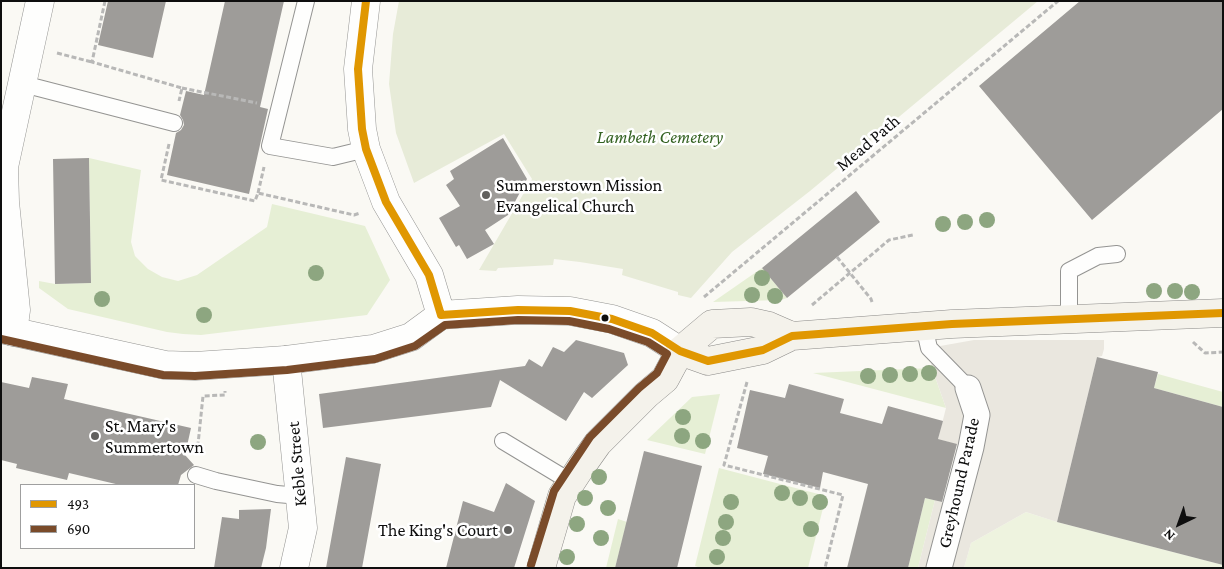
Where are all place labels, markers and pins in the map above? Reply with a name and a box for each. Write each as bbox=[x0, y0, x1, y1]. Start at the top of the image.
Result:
place label: Summerstown Mission Evangelical Church bbox=[496, 174, 662, 216]
marker: Summerstown Mission Evangelical Church bbox=[480, 189, 492, 201]
unlabelled marker bbox=[600, 313, 610, 323]
place label: St. Mary's Summertown bbox=[105, 415, 204, 458]
marker: St. Mary's Summertown bbox=[89, 430, 101, 442]
place label: The King's Court bbox=[378, 519, 498, 541]
marker: The King's Court bbox=[502, 524, 514, 536]

